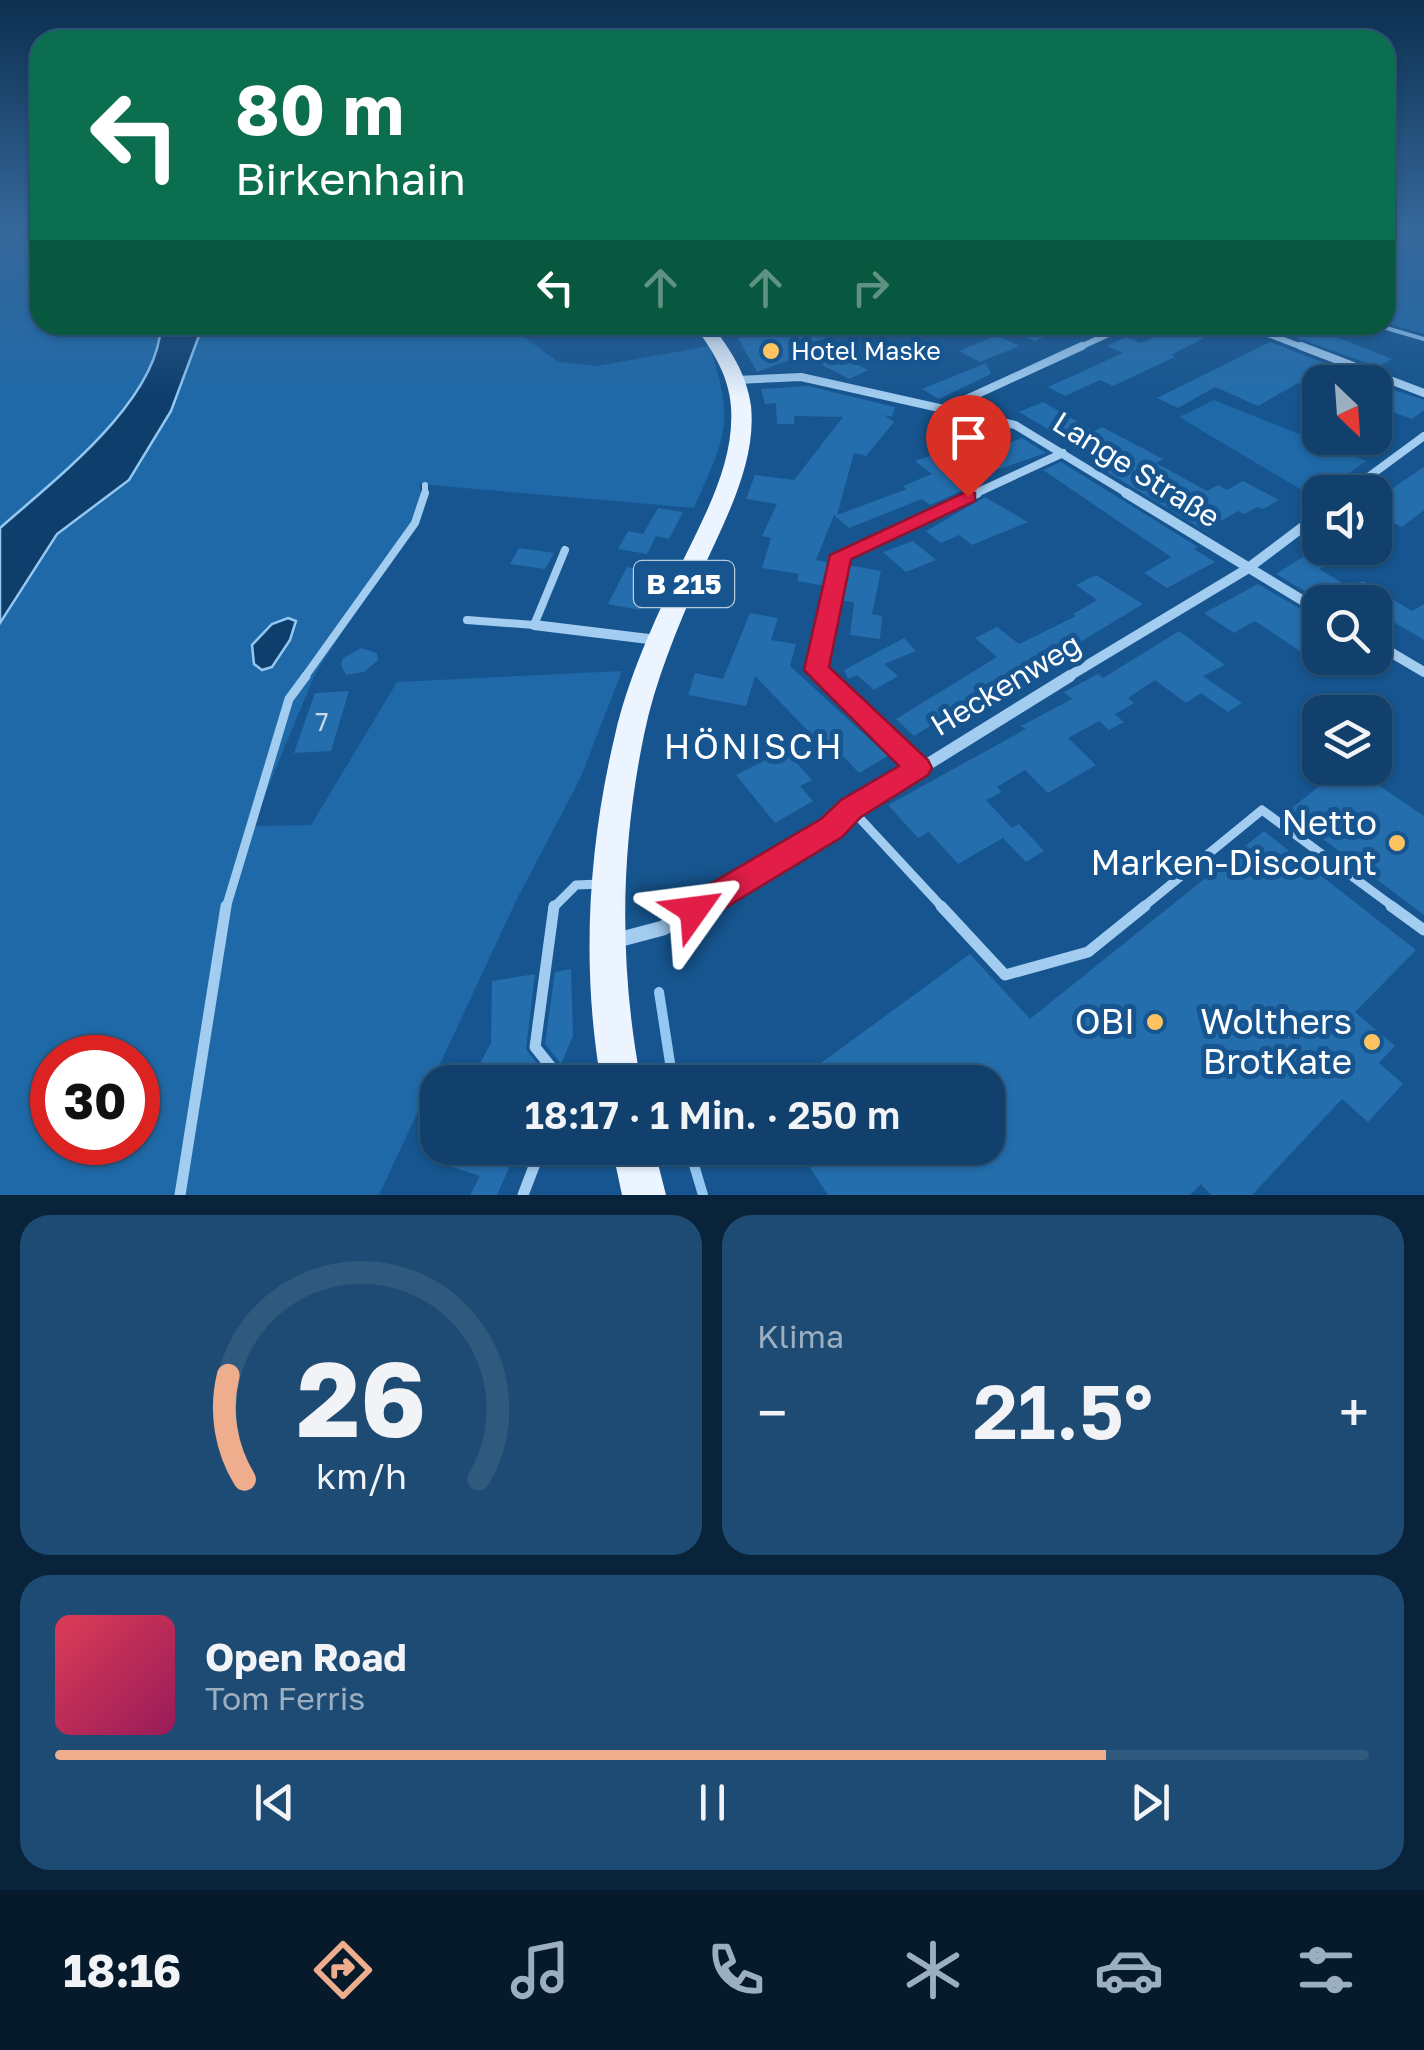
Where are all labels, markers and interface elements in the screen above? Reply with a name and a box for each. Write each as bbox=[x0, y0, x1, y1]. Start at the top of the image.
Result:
text: 80 m bbox=[235, 66, 404, 150]
icon: left bbox=[70, 70, 200, 200]
text: Birkenhain bbox=[235, 151, 466, 205]
icon: left bbox=[528, 260, 583, 315]
icon: ahead bbox=[633, 260, 688, 315]
icon: ahead bbox=[738, 260, 793, 315]
icon: right bbox=[843, 260, 898, 315]
place label: Hotel Maske bbox=[791, 335, 941, 366]
marker: Hotel Maske bbox=[760, 340, 782, 362]
north arrow bbox=[1302, 365, 1392, 455]
map controls bbox=[1302, 365, 1392, 785]
pin bbox=[926, 395, 1011, 498]
street label: Lange Straße bbox=[1046, 404, 1227, 535]
icon: arrive bbox=[941, 410, 996, 465]
button: sound bbox=[1302, 475, 1392, 565]
road number: B 215 bbox=[634, 561, 734, 607]
button: search bbox=[1302, 585, 1392, 675]
street label: Heckenweg bbox=[924, 625, 1087, 743]
button: layers bbox=[1302, 695, 1392, 785]
house number: 7 bbox=[315, 706, 329, 737]
district label: HÖNISCH bbox=[664, 725, 844, 767]
place label: Netto Marken-Discount bbox=[1090, 801, 1377, 883]
marker: Netto Marken-Discount bbox=[1386, 832, 1408, 854]
position arrow bbox=[642, 858, 746, 962]
place label: OBI bbox=[1075, 1000, 1135, 1042]
place label: Wolthers BrotKate bbox=[1200, 1000, 1352, 1082]
marker: OBI bbox=[1144, 1011, 1166, 1033]
marker: Wolthers BrotKate bbox=[1361, 1031, 1383, 1053]
speed limit sign: 30 bbox=[30, 1035, 160, 1165]
text: 18:17 · 1 Min. · 250 m bbox=[525, 1092, 900, 1137]
text: Klima bbox=[757, 1317, 844, 1355]
text: 26 bbox=[296, 1335, 426, 1460]
text: 21.5° bbox=[973, 1365, 1153, 1456]
text: − bbox=[757, 1379, 787, 1445]
text: + bbox=[1339, 1379, 1369, 1445]
text: km/h bbox=[316, 1454, 406, 1497]
text: Open Road bbox=[205, 1634, 407, 1679]
text: Tom Ferris bbox=[205, 1679, 365, 1717]
icon: previous bbox=[247, 1775, 302, 1830]
icon: pause bbox=[685, 1775, 740, 1830]
icon: next bbox=[1123, 1775, 1178, 1830]
icon: directions bbox=[308, 1935, 378, 2005]
icon: music bbox=[505, 1935, 575, 2005]
icon: phone bbox=[701, 1935, 771, 2005]
icon: climate bbox=[898, 1935, 968, 2005]
icon: car bbox=[1094, 1935, 1164, 2005]
icon: filters bbox=[1291, 1935, 1361, 2005]
text: 18:16 bbox=[63, 1943, 181, 1997]

